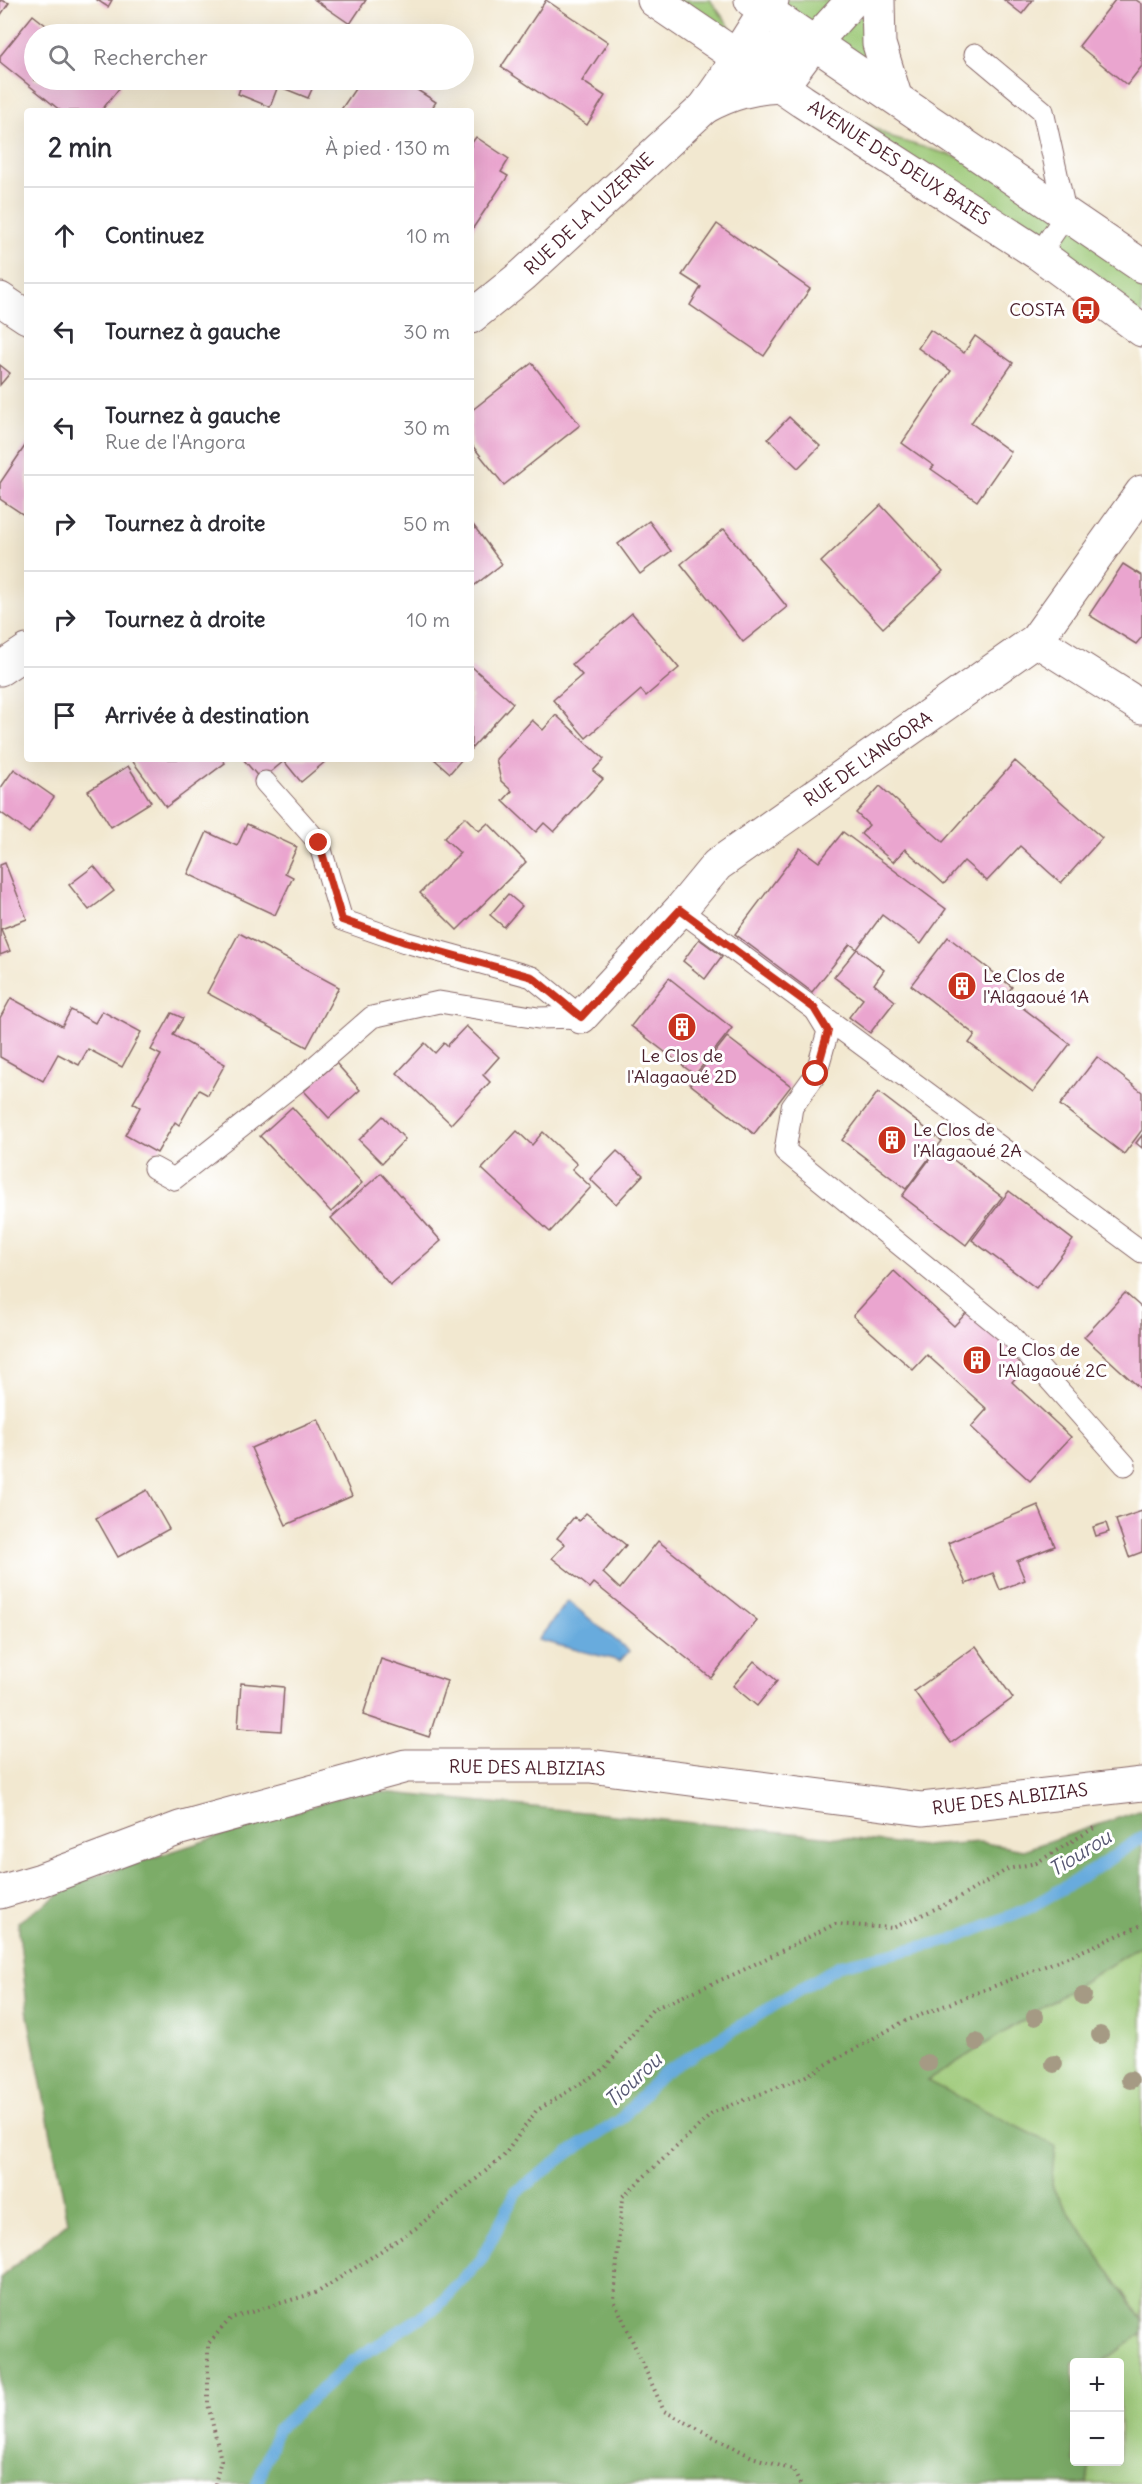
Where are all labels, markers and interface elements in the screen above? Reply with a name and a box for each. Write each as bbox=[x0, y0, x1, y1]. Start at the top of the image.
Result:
search box bbox=[24, 24, 474, 90]
icon: search bbox=[45, 41, 78, 74]
text: Rechercher bbox=[93, 43, 208, 71]
street label: AVENUE DES DEUX BAIES bbox=[804, 95, 995, 230]
text: 2 min bbox=[48, 131, 112, 164]
text: À pied · 130 m bbox=[325, 135, 450, 160]
street label: RUE DE LA LUZERNE bbox=[519, 148, 658, 280]
icon: ahead bbox=[48, 219, 81, 252]
text: Continuez bbox=[105, 221, 204, 249]
text: 10 m bbox=[407, 223, 450, 248]
bus stop icon: COSTA bbox=[1070, 294, 1102, 326]
place label: COSTA bbox=[1009, 298, 1065, 321]
icon: left bbox=[48, 315, 81, 348]
text: Tournez à gauche bbox=[105, 317, 281, 345]
text: 30 m bbox=[403, 319, 450, 344]
text: Tournez à gauche bbox=[105, 401, 281, 429]
icon: left bbox=[48, 411, 81, 444]
text: 30 m bbox=[403, 415, 450, 440]
text: Rue de l'Angora bbox=[105, 429, 246, 454]
icon: right bbox=[48, 507, 81, 540]
text: Tournez à droite bbox=[105, 509, 265, 537]
text: 50 m bbox=[403, 511, 450, 536]
icon: right bbox=[48, 603, 81, 636]
text: Tournez à droite bbox=[105, 605, 265, 633]
text: 10 m bbox=[407, 607, 450, 632]
icon: arrive bbox=[48, 699, 81, 732]
text: Arrivée à destination bbox=[105, 701, 309, 729]
street label: RUE DE L'ANGORA bbox=[799, 706, 936, 811]
route end bbox=[305, 829, 331, 855]
place label: Le Clos de l'Alagaoué 1A bbox=[983, 964, 1089, 1008]
building icon: Le Clos de l'Alagaoué 1A bbox=[946, 970, 978, 1002]
building icon: Le Clos de l'Alagaoué 2D bbox=[666, 1011, 698, 1043]
place label: Le Clos de l'Alagaoué 2D bbox=[627, 1044, 737, 1088]
route start bbox=[802, 1060, 828, 1086]
place label: Le Clos de l'Alagaoué 2A bbox=[913, 1118, 1022, 1162]
building icon: Le Clos de l'Alagaoué 2A bbox=[876, 1124, 908, 1156]
place label: Le Clos de l'Alagaoué 2C bbox=[998, 1338, 1107, 1382]
building icon: Le Clos de l'Alagaoué 2C bbox=[961, 1344, 993, 1376]
street label: RUE DES ALBIZIAS bbox=[449, 1755, 605, 1780]
street label: RUE DES ALBIZIAS bbox=[931, 1778, 1089, 1819]
water label: Tiourou bbox=[1044, 1823, 1117, 1881]
water label: Tiourou bbox=[599, 2046, 667, 2112]
map controls bbox=[1070, 2358, 1124, 2466]
button: + bbox=[1070, 2358, 1124, 2412]
button: − bbox=[1070, 2412, 1124, 2466]

